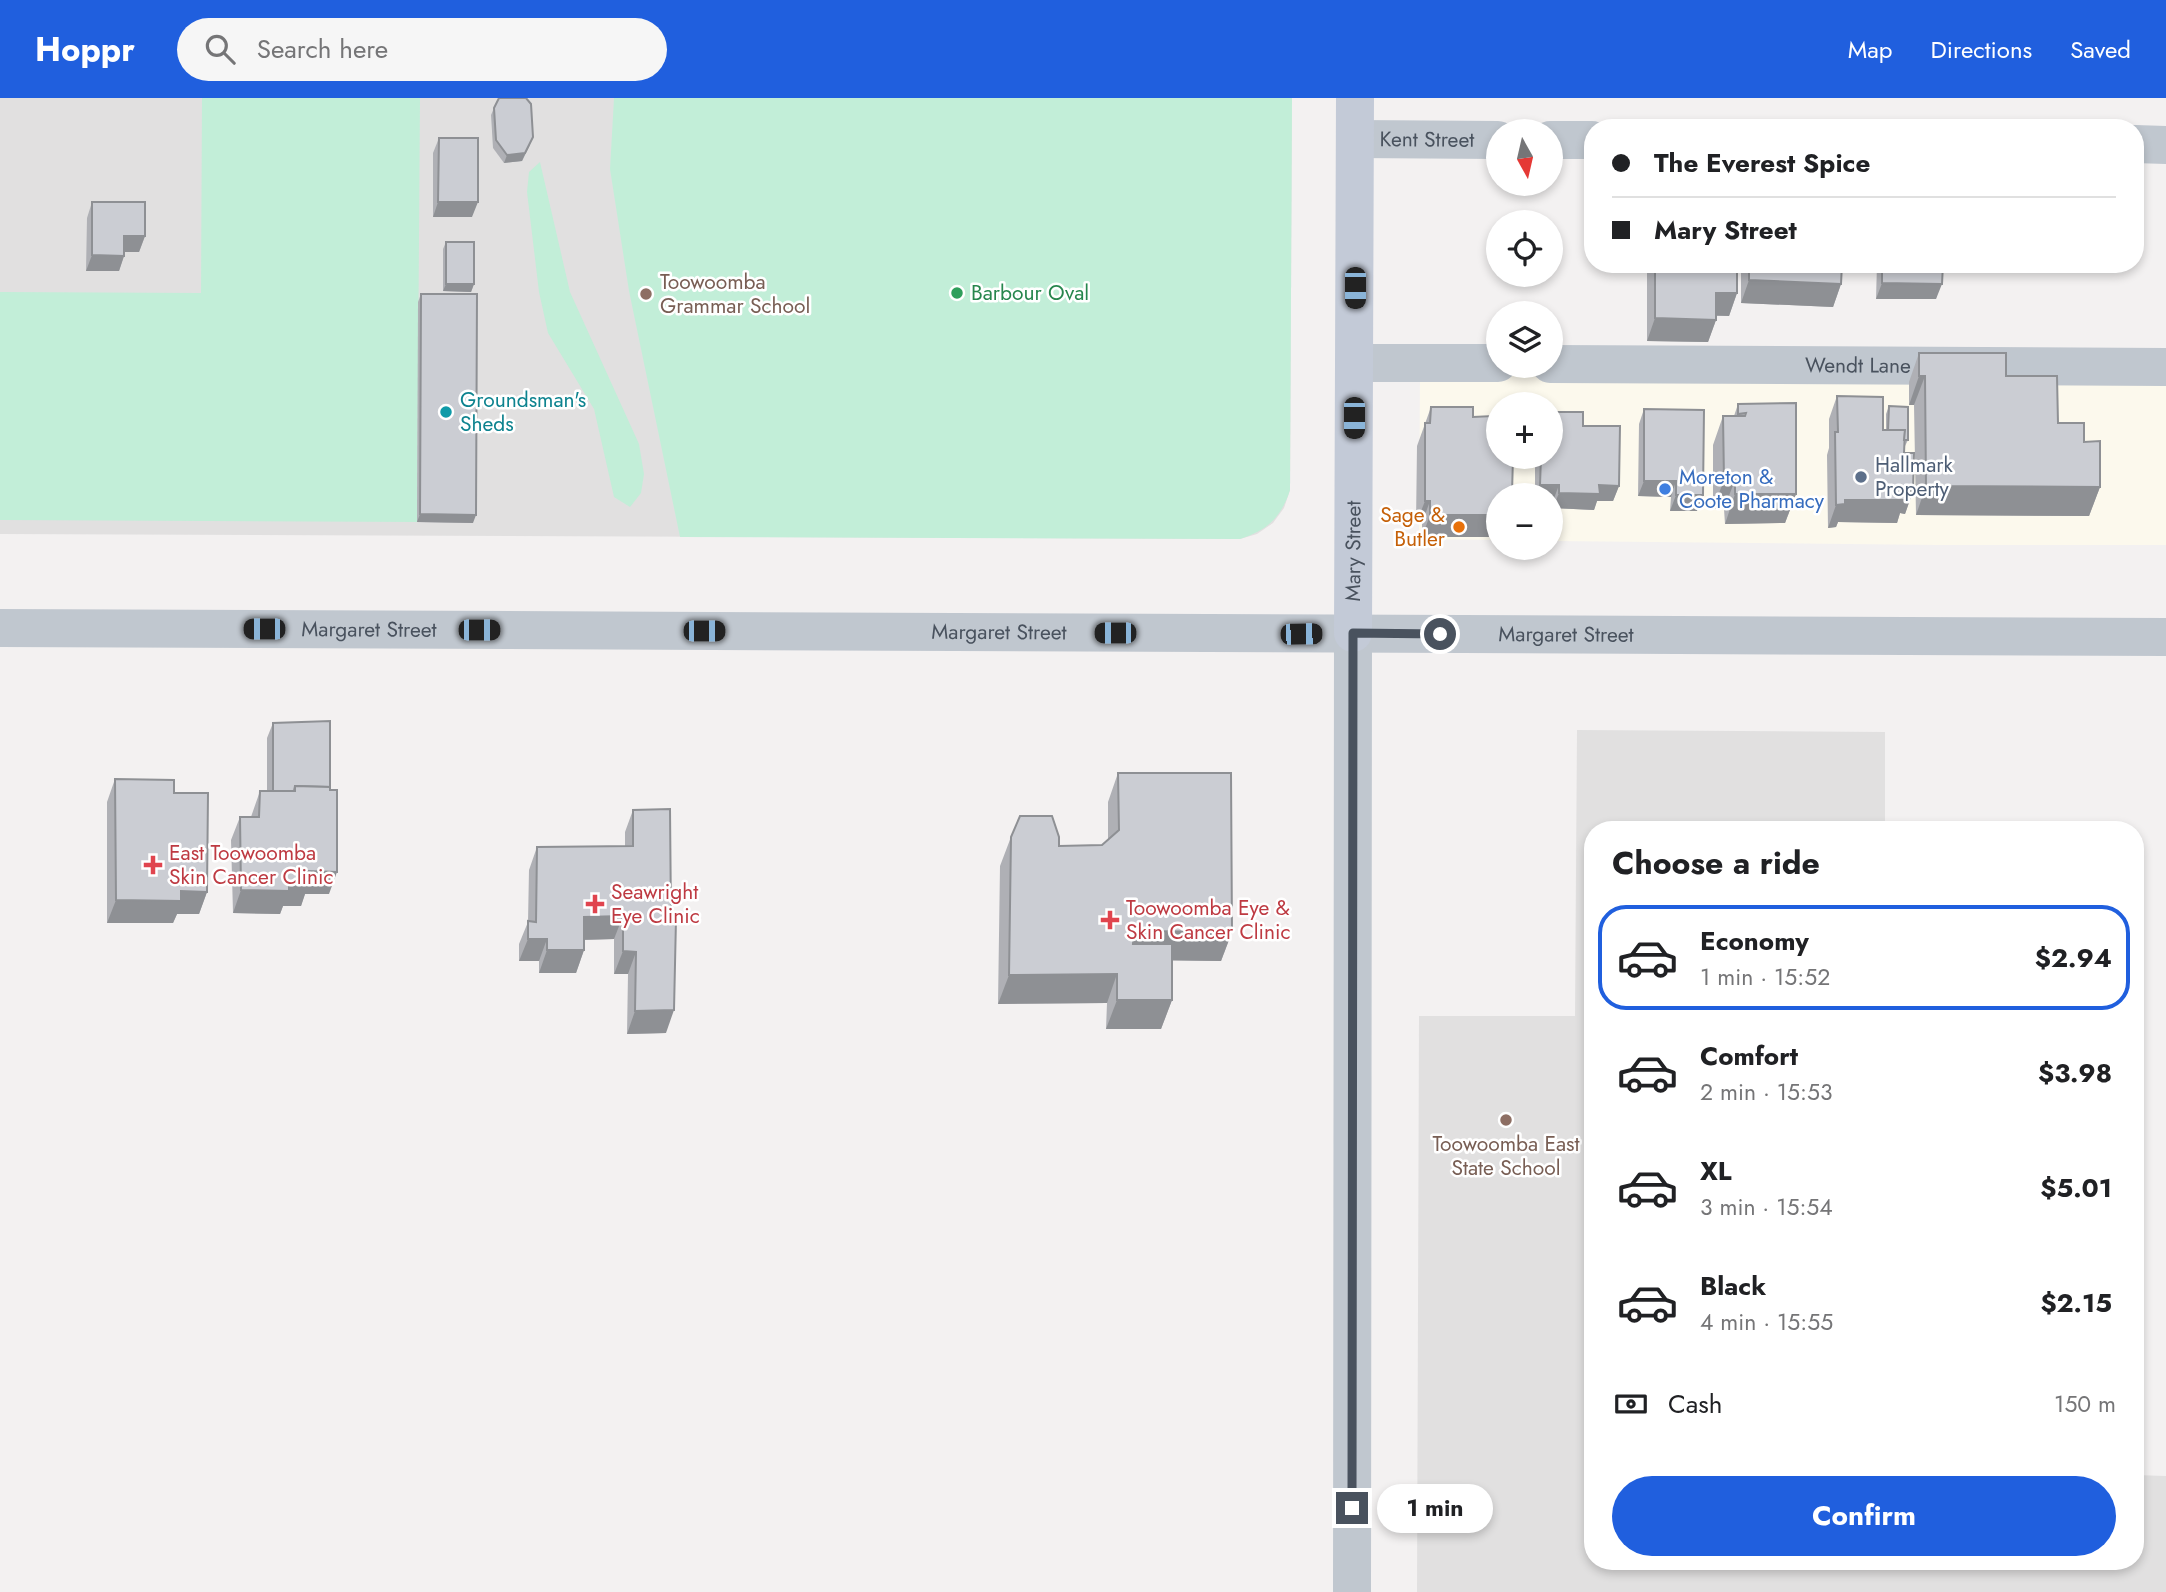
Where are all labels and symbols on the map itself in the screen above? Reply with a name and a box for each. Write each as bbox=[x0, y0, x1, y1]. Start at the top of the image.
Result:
north arrow bbox=[1486, 119, 1563, 196]
street label: Kent Street bbox=[1380, 124, 1474, 155]
place label: Toowoomba Grammar School bbox=[660, 267, 810, 321]
car bbox=[1345, 267, 1366, 309]
place label: Barbour Oval bbox=[971, 278, 1089, 308]
marker: Barbour Oval bbox=[949, 285, 965, 301]
marker: Toowoomba Grammar School bbox=[638, 286, 654, 302]
street label: Wendt Lane bbox=[1805, 350, 1911, 381]
place label: Groundsman's Sheds bbox=[460, 385, 586, 439]
car bbox=[1344, 397, 1365, 439]
marker: Groundsman's Sheds bbox=[438, 404, 454, 420]
place label: Hallmark Property bbox=[1875, 450, 1953, 504]
place label: Moreton & Coote Pharmacy bbox=[1679, 462, 1825, 516]
marker: Hallmark Property bbox=[1853, 469, 1869, 485]
marker: Moreton & Coote Pharmacy bbox=[1657, 481, 1673, 497]
place label: Sage & Butler bbox=[1380, 500, 1446, 554]
street label: Mary Street bbox=[1338, 501, 1368, 601]
marker: Sage & Butler bbox=[1451, 519, 1467, 535]
street label: Margaret Street bbox=[301, 614, 437, 645]
street label: Margaret Street bbox=[931, 617, 1067, 647]
route start bbox=[1424, 618, 1456, 650]
car bbox=[244, 619, 286, 640]
street label: Margaret Street bbox=[1498, 619, 1634, 650]
car bbox=[459, 620, 501, 641]
car bbox=[684, 621, 726, 642]
car bbox=[1095, 623, 1137, 644]
car bbox=[1280, 623, 1323, 645]
place label: East Toowoomba Skin Cancer Clinic bbox=[169, 838, 334, 892]
marker: East Toowoomba Skin Cancer Clinic bbox=[143, 855, 163, 875]
place label: Seawright Eye Clinic bbox=[611, 877, 700, 931]
place label: Toowoomba Eye & Skin Cancer Clinic bbox=[1126, 893, 1291, 947]
marker: Seawright Eye Clinic bbox=[585, 894, 605, 914]
marker: Toowoomba Eye & Skin Cancer Clinic bbox=[1100, 910, 1120, 930]
marker: Toowoomba East State School bbox=[1498, 1112, 1514, 1128]
place label: Toowoomba East State School bbox=[1432, 1129, 1580, 1183]
callout: 1 min bbox=[1376, 1484, 1492, 1532]
route end bbox=[1336, 1492, 1368, 1524]

